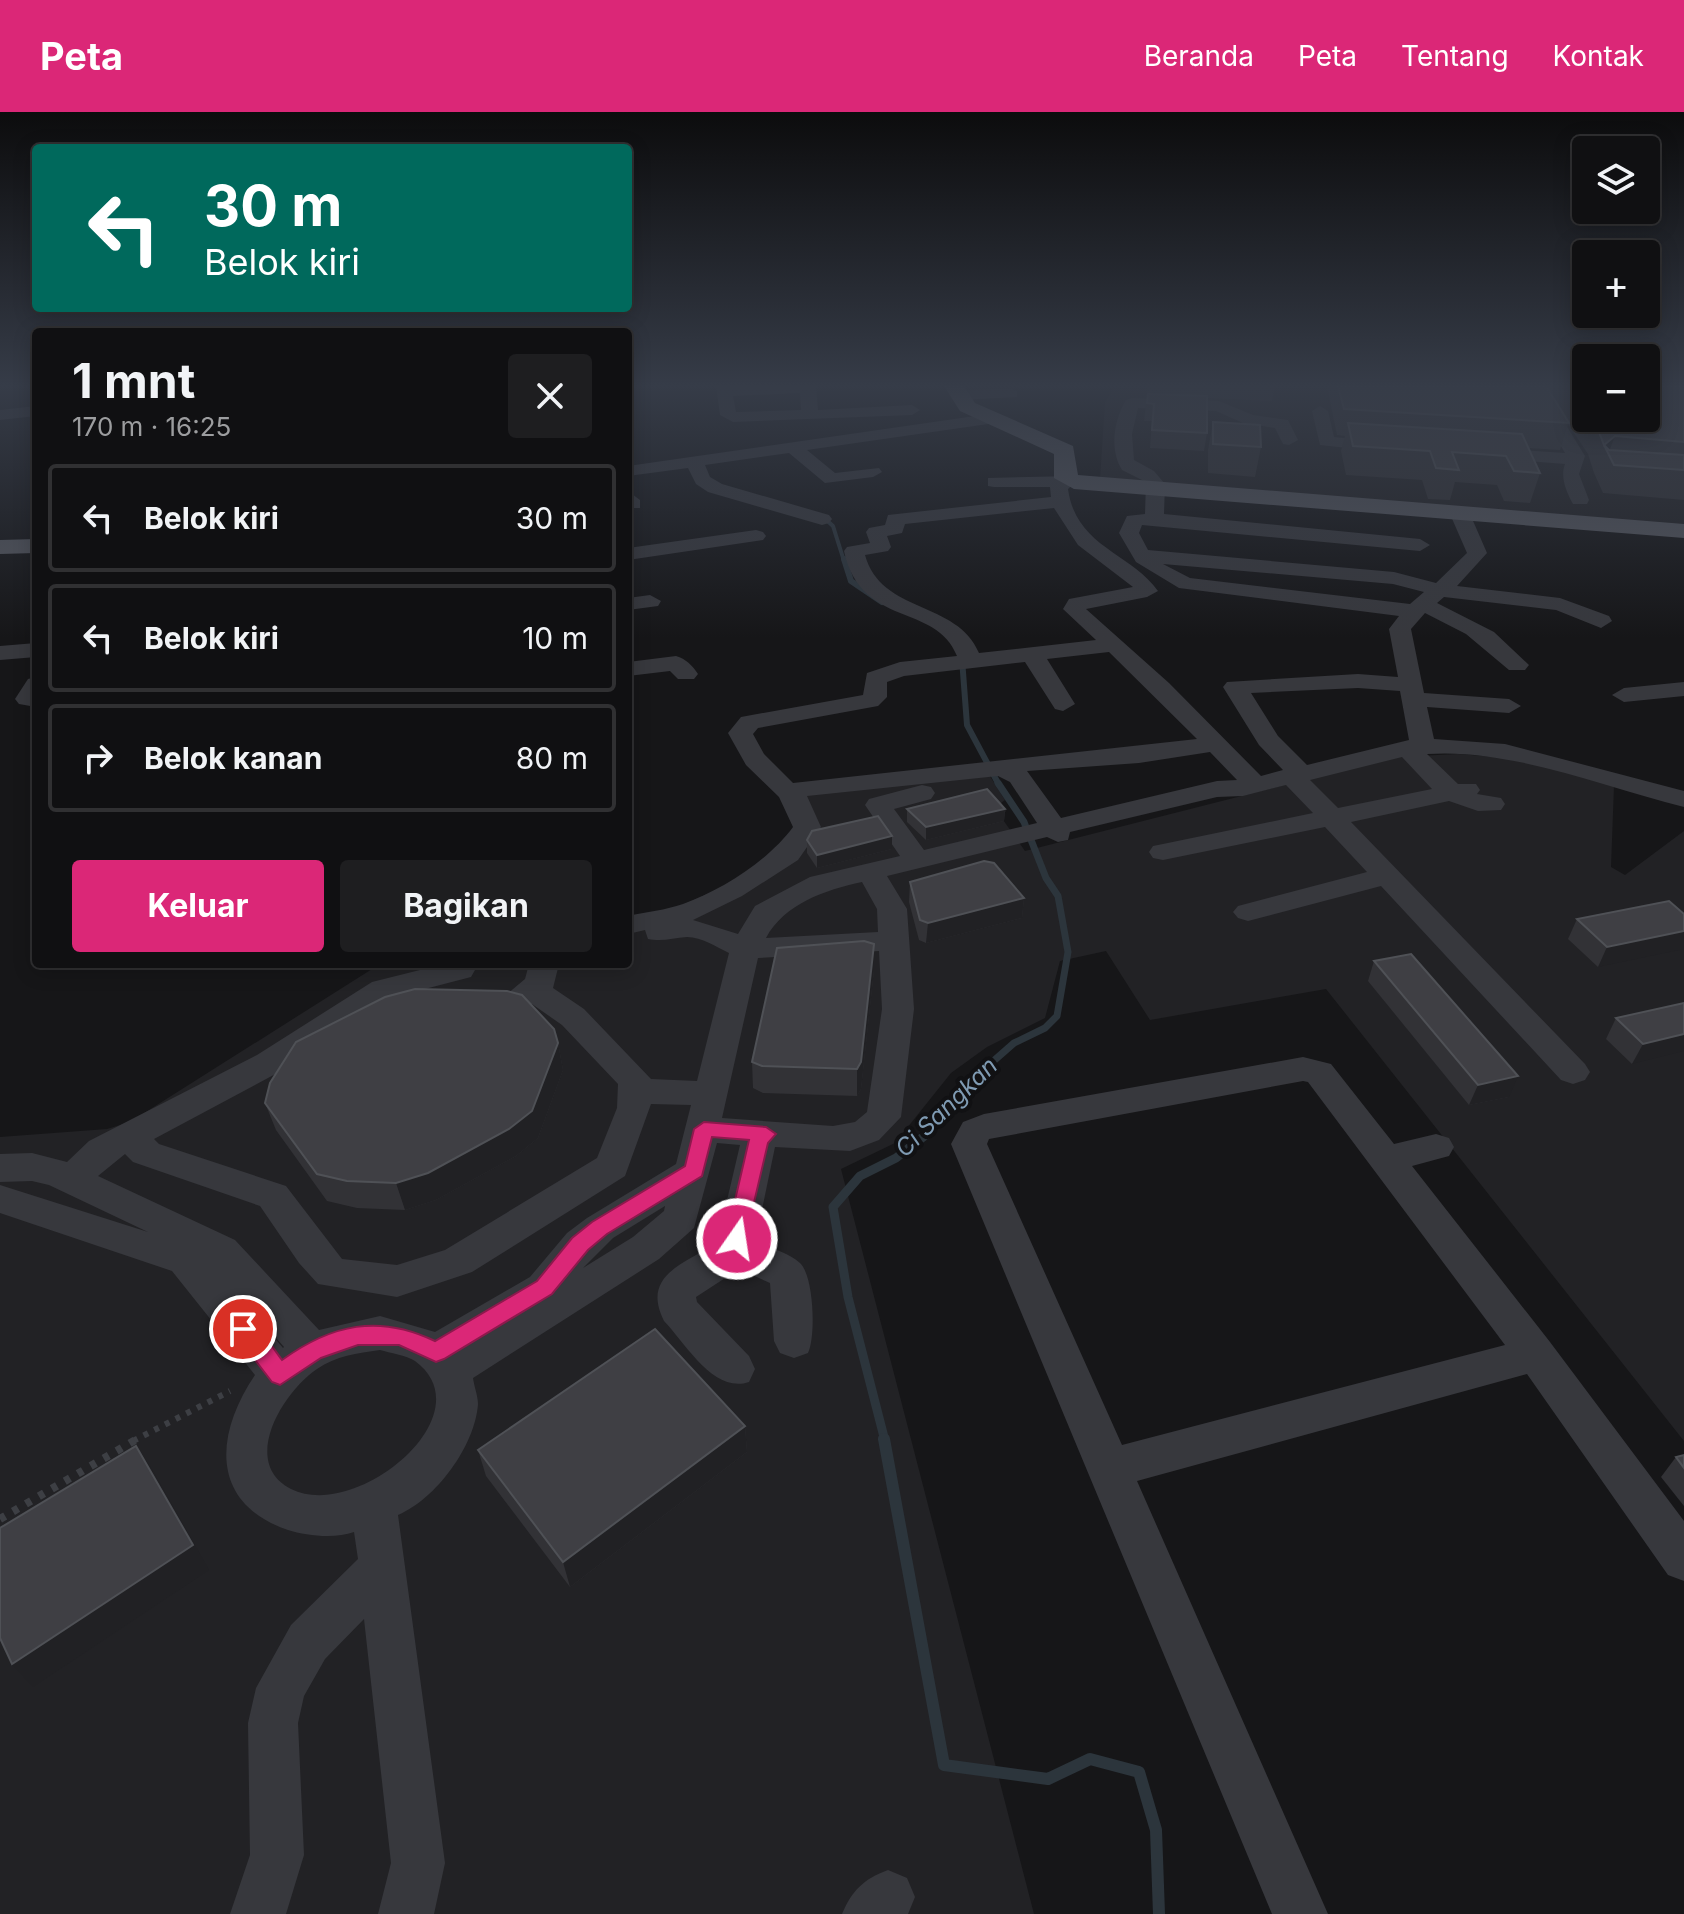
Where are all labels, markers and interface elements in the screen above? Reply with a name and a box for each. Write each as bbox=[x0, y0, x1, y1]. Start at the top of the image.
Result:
text: Peta bbox=[40, 33, 123, 79]
text: Beranda bbox=[1144, 39, 1254, 73]
text: Peta bbox=[1298, 39, 1357, 73]
text: Tentang bbox=[1401, 39, 1509, 73]
text: Kontak bbox=[1553, 39, 1644, 73]
map controls bbox=[1572, 136, 1660, 432]
button: layers bbox=[1572, 136, 1660, 224]
text: 30 m bbox=[204, 172, 342, 240]
icon: left bbox=[72, 176, 176, 280]
text: Belok kiri bbox=[204, 240, 360, 284]
button: + bbox=[1572, 240, 1660, 328]
button: − bbox=[1572, 344, 1660, 432]
text: 1 mnt bbox=[72, 351, 195, 410]
button: close bbox=[508, 354, 592, 438]
text: 170 m · 16:25 bbox=[72, 411, 231, 442]
icon: left bbox=[76, 496, 120, 540]
text: Belok kiri bbox=[144, 500, 279, 536]
text: 30 m bbox=[516, 500, 588, 536]
icon: left bbox=[76, 616, 120, 660]
text: Belok kiri bbox=[144, 620, 279, 656]
text: 10 m bbox=[522, 620, 588, 656]
icon: right bbox=[76, 736, 120, 780]
text: Belok kanan bbox=[144, 740, 322, 776]
text: 80 m bbox=[516, 740, 588, 776]
button: Keluar bbox=[72, 860, 324, 952]
button: Bagikan bbox=[340, 860, 592, 952]
water label: Ci Sangkan bbox=[889, 1051, 1003, 1163]
position arrow bbox=[695, 1197, 779, 1281]
pin bbox=[209, 1295, 277, 1363]
icon: arrive bbox=[221, 1307, 265, 1351]

